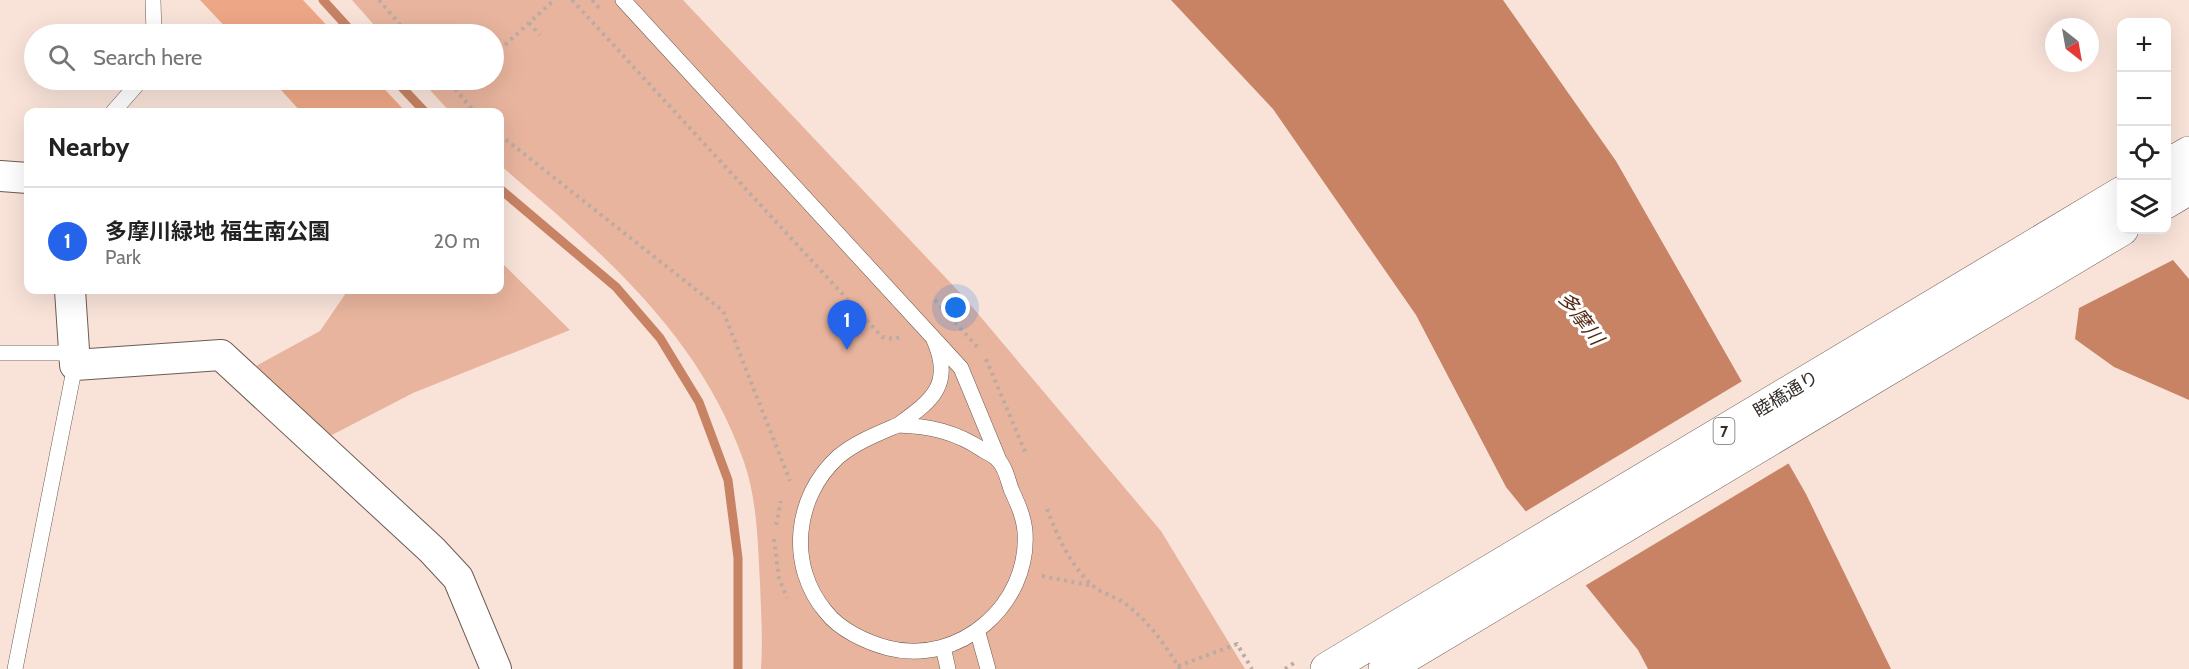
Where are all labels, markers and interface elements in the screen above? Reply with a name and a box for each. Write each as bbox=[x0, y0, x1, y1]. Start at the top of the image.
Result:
north arrow bbox=[2045, 18, 2099, 72]
map controls bbox=[2117, 18, 2171, 234]
button: + bbox=[2117, 18, 2171, 72]
search box bbox=[24, 24, 504, 90]
icon: search bbox=[45, 41, 78, 74]
text: Search here bbox=[93, 44, 202, 71]
button: − bbox=[2117, 72, 2171, 126]
button: locate bbox=[2117, 126, 2171, 180]
text: Nearby bbox=[48, 131, 129, 163]
button: layers bbox=[2117, 180, 2171, 234]
text: 多摩川緑地 福生南公園 bbox=[105, 218, 330, 245]
text: 1 bbox=[64, 229, 71, 253]
text: 20 m bbox=[434, 229, 480, 253]
text: Park bbox=[105, 245, 141, 269]
water label: 多摩川 bbox=[1553, 287, 1610, 351]
your location bbox=[941, 293, 970, 322]
pin: 1 bbox=[828, 300, 866, 350]
street label: 睦橋通り bbox=[1749, 366, 1823, 422]
road number: 7 bbox=[1714, 418, 1734, 444]

